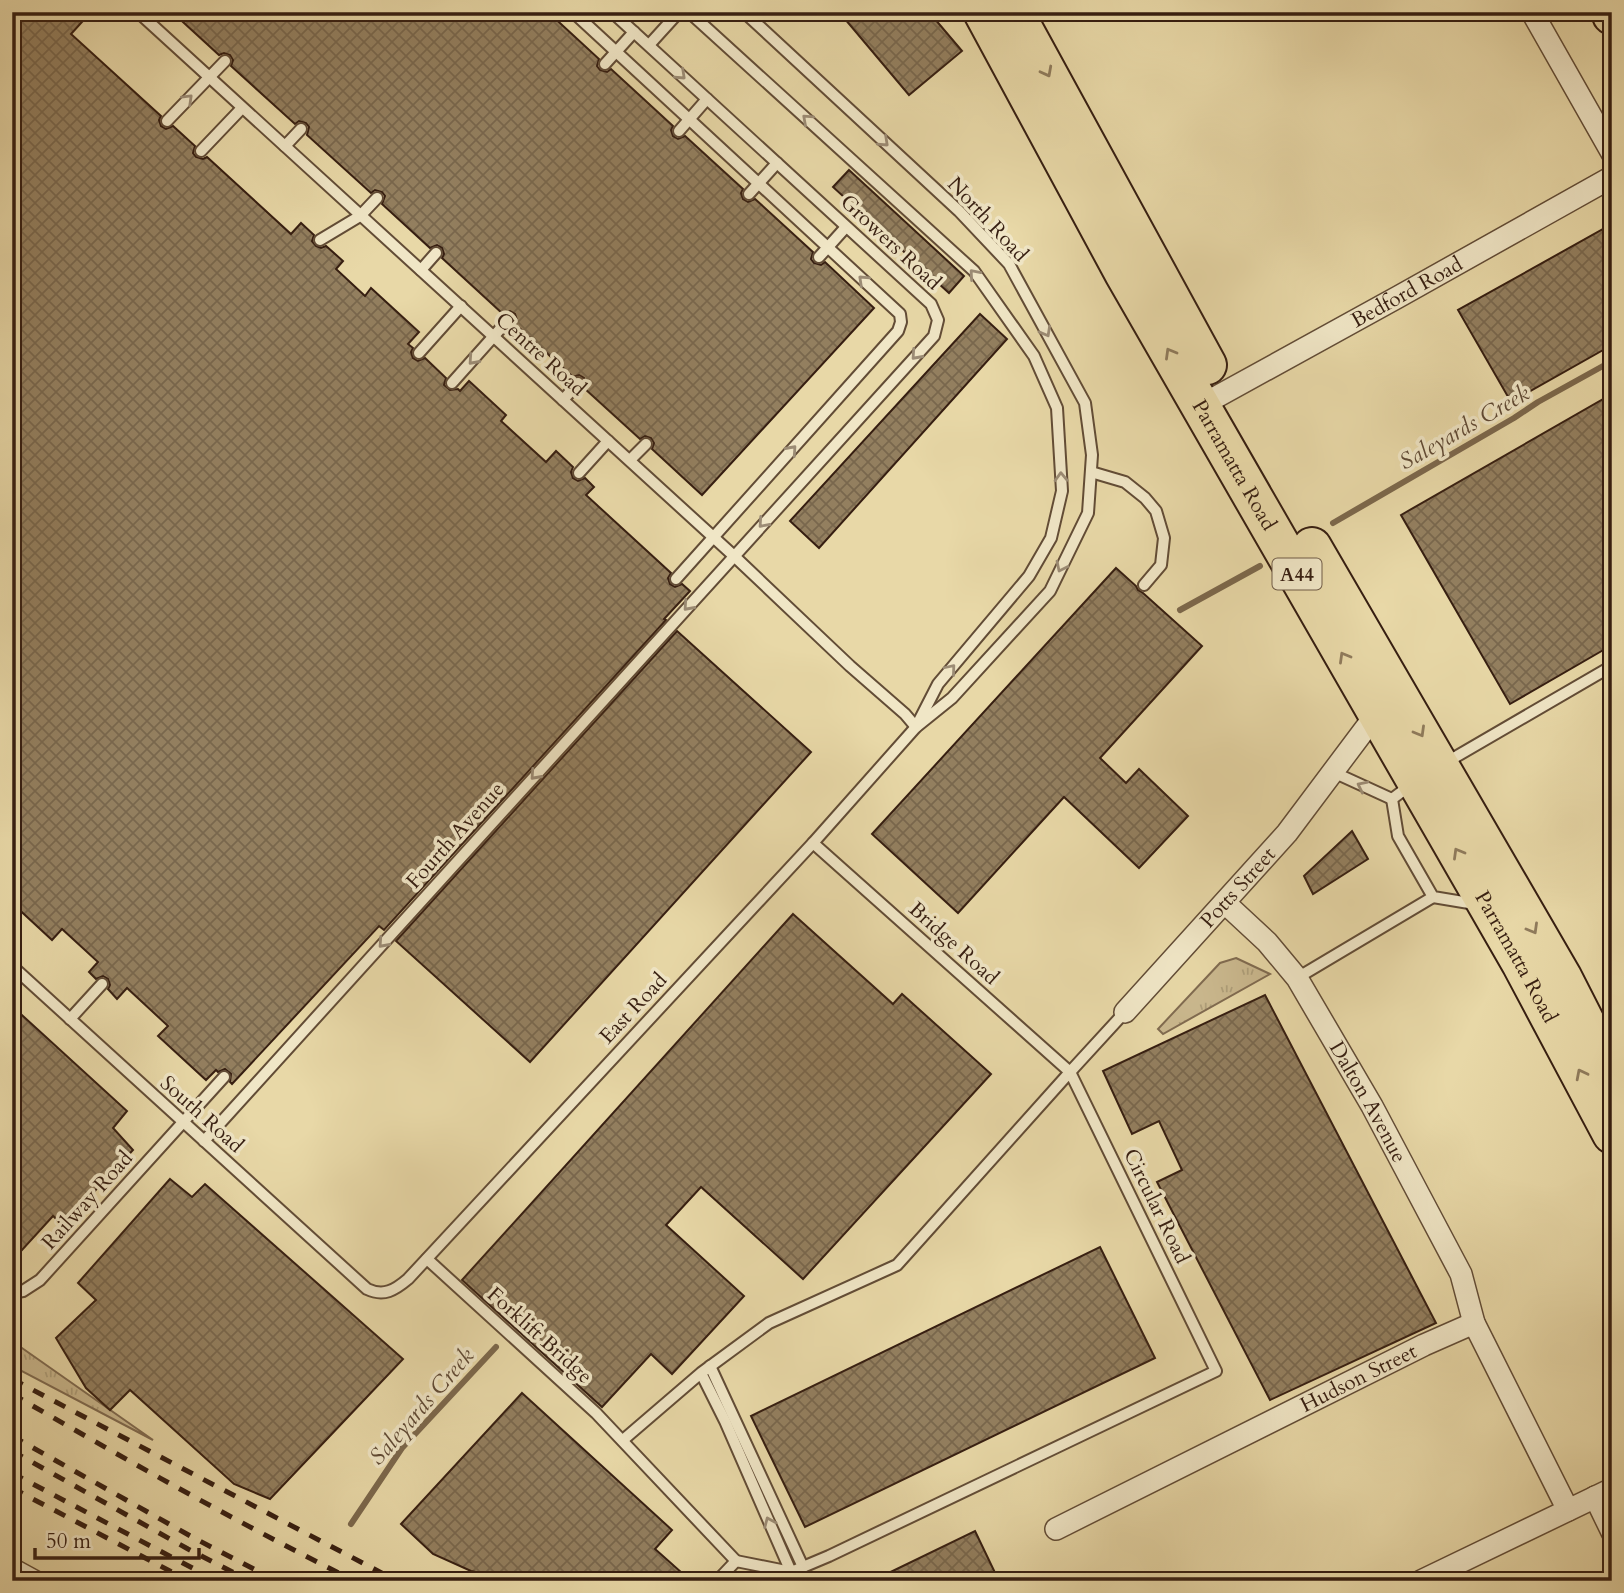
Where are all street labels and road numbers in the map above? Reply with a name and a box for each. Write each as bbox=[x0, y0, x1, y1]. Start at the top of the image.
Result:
street label: North Road bbox=[941, 170, 1035, 268]
street label: Growers Road bbox=[834, 188, 948, 297]
street label: Bedford Road bbox=[1346, 250, 1468, 335]
street label: Centre Road bbox=[489, 306, 592, 403]
street label: Parramatta Road bbox=[1185, 394, 1283, 536]
road number: A44 bbox=[1272, 558, 1322, 590]
street label: Fourth Avenue bbox=[400, 776, 511, 895]
street label: Potts Street bbox=[1194, 841, 1283, 935]
street label: Parramatta Road bbox=[1468, 886, 1564, 1028]
street label: Bridge Road bbox=[902, 895, 1005, 992]
street label: East Road bbox=[593, 966, 674, 1050]
street label: Dalton Avenue bbox=[1322, 1036, 1413, 1168]
street label: South Road bbox=[154, 1069, 250, 1160]
street label: Circular Road bbox=[1116, 1144, 1197, 1269]
street label: Railway Road bbox=[35, 1145, 140, 1256]
street label: Forklift Bridge bbox=[481, 1280, 599, 1390]
street label: Hudson Street bbox=[1295, 1337, 1422, 1420]

